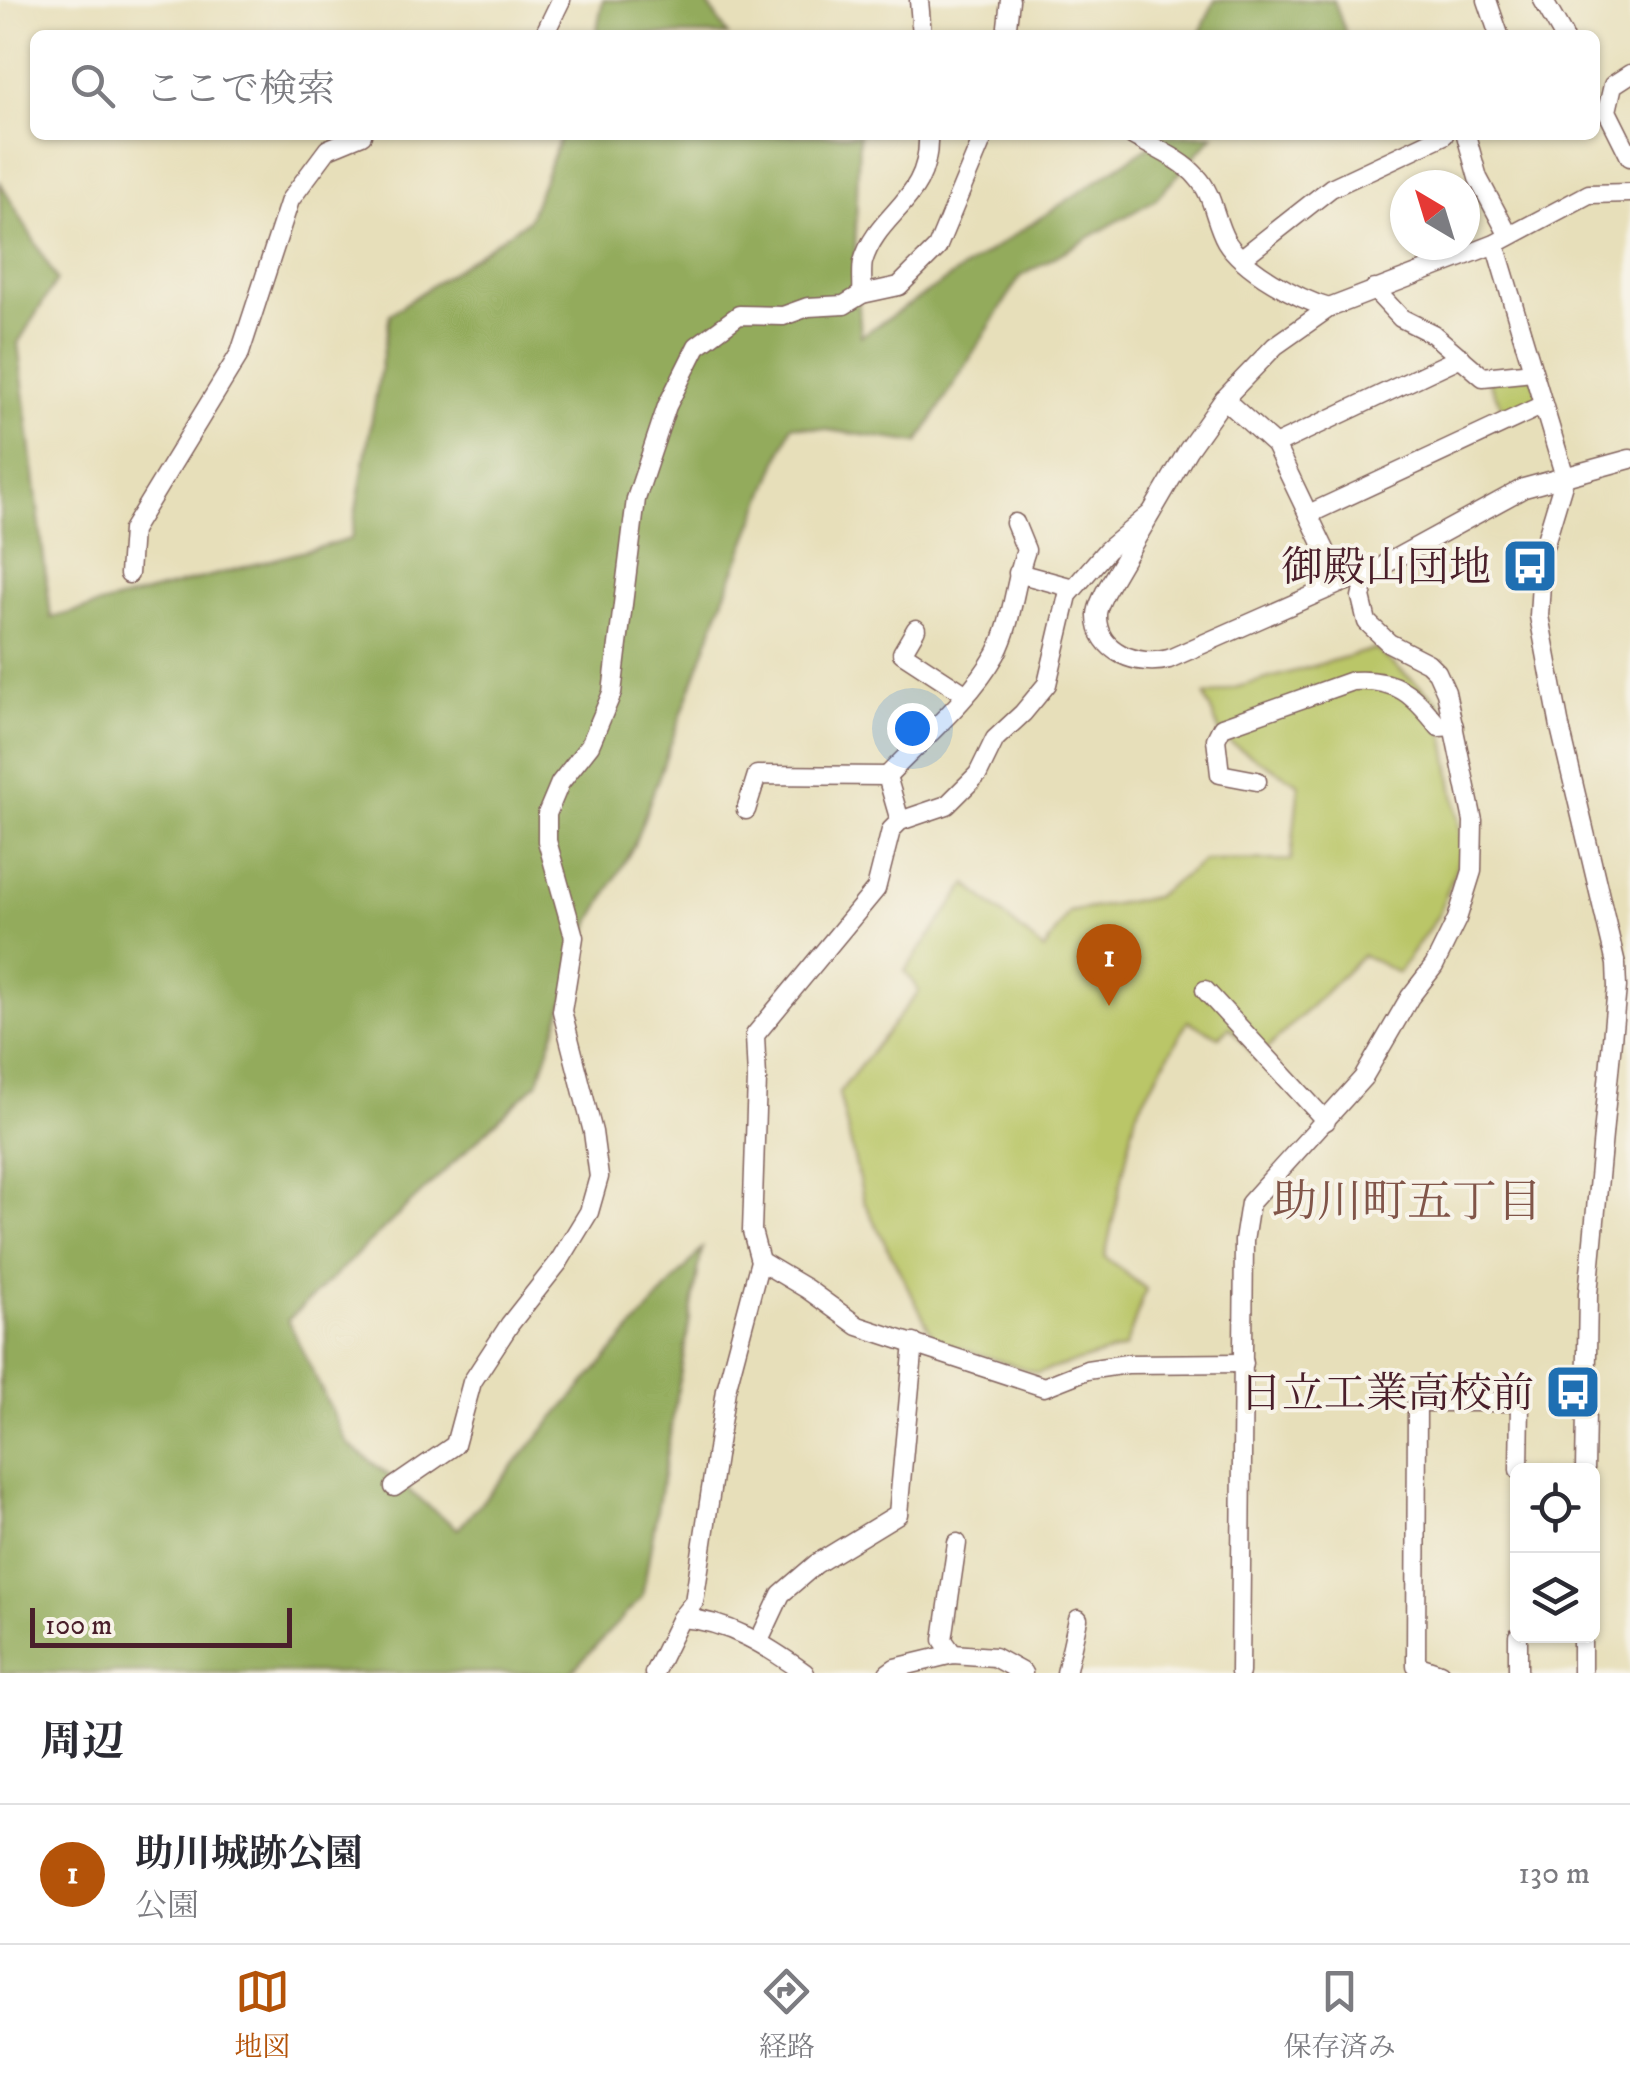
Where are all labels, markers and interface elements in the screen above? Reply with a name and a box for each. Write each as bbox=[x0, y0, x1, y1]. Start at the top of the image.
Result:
search box bbox=[30, 30, 1600, 140]
icon: search bbox=[65, 58, 120, 113]
text: ここで検索 bbox=[145, 66, 335, 114]
north arrow bbox=[1390, 170, 1480, 260]
bus stop icon: 御殿山団地 bbox=[1500, 536, 1560, 596]
place label: 御殿山団地 bbox=[1281, 543, 1491, 595]
your location bbox=[887, 703, 938, 754]
pin: 1 bbox=[1076, 924, 1142, 1006]
district label: 助川町五丁目 bbox=[1272, 1175, 1542, 1231]
bus stop icon: 日立工業高校前 bbox=[1543, 1362, 1603, 1422]
place label: 日立工業高校前 bbox=[1240, 1369, 1534, 1421]
map controls bbox=[1510, 1463, 1600, 1643]
button: locate bbox=[1510, 1463, 1600, 1553]
button: layers bbox=[1510, 1553, 1600, 1643]
scale bar bbox=[30, 1603, 292, 1648]
text: 100 m bbox=[45, 1608, 112, 1643]
text: 周辺 bbox=[40, 1717, 124, 1769]
text: 助川城跡公園 bbox=[135, 1831, 363, 1879]
text: 1 bbox=[67, 1854, 78, 1894]
text: 130 m bbox=[1518, 1854, 1590, 1894]
text: 公園 bbox=[135, 1887, 199, 1927]
tab: 地図 bbox=[234, 1964, 290, 2065]
tab: 経路 bbox=[759, 1964, 815, 2065]
tab: 保存済み bbox=[1284, 1964, 1396, 2065]

